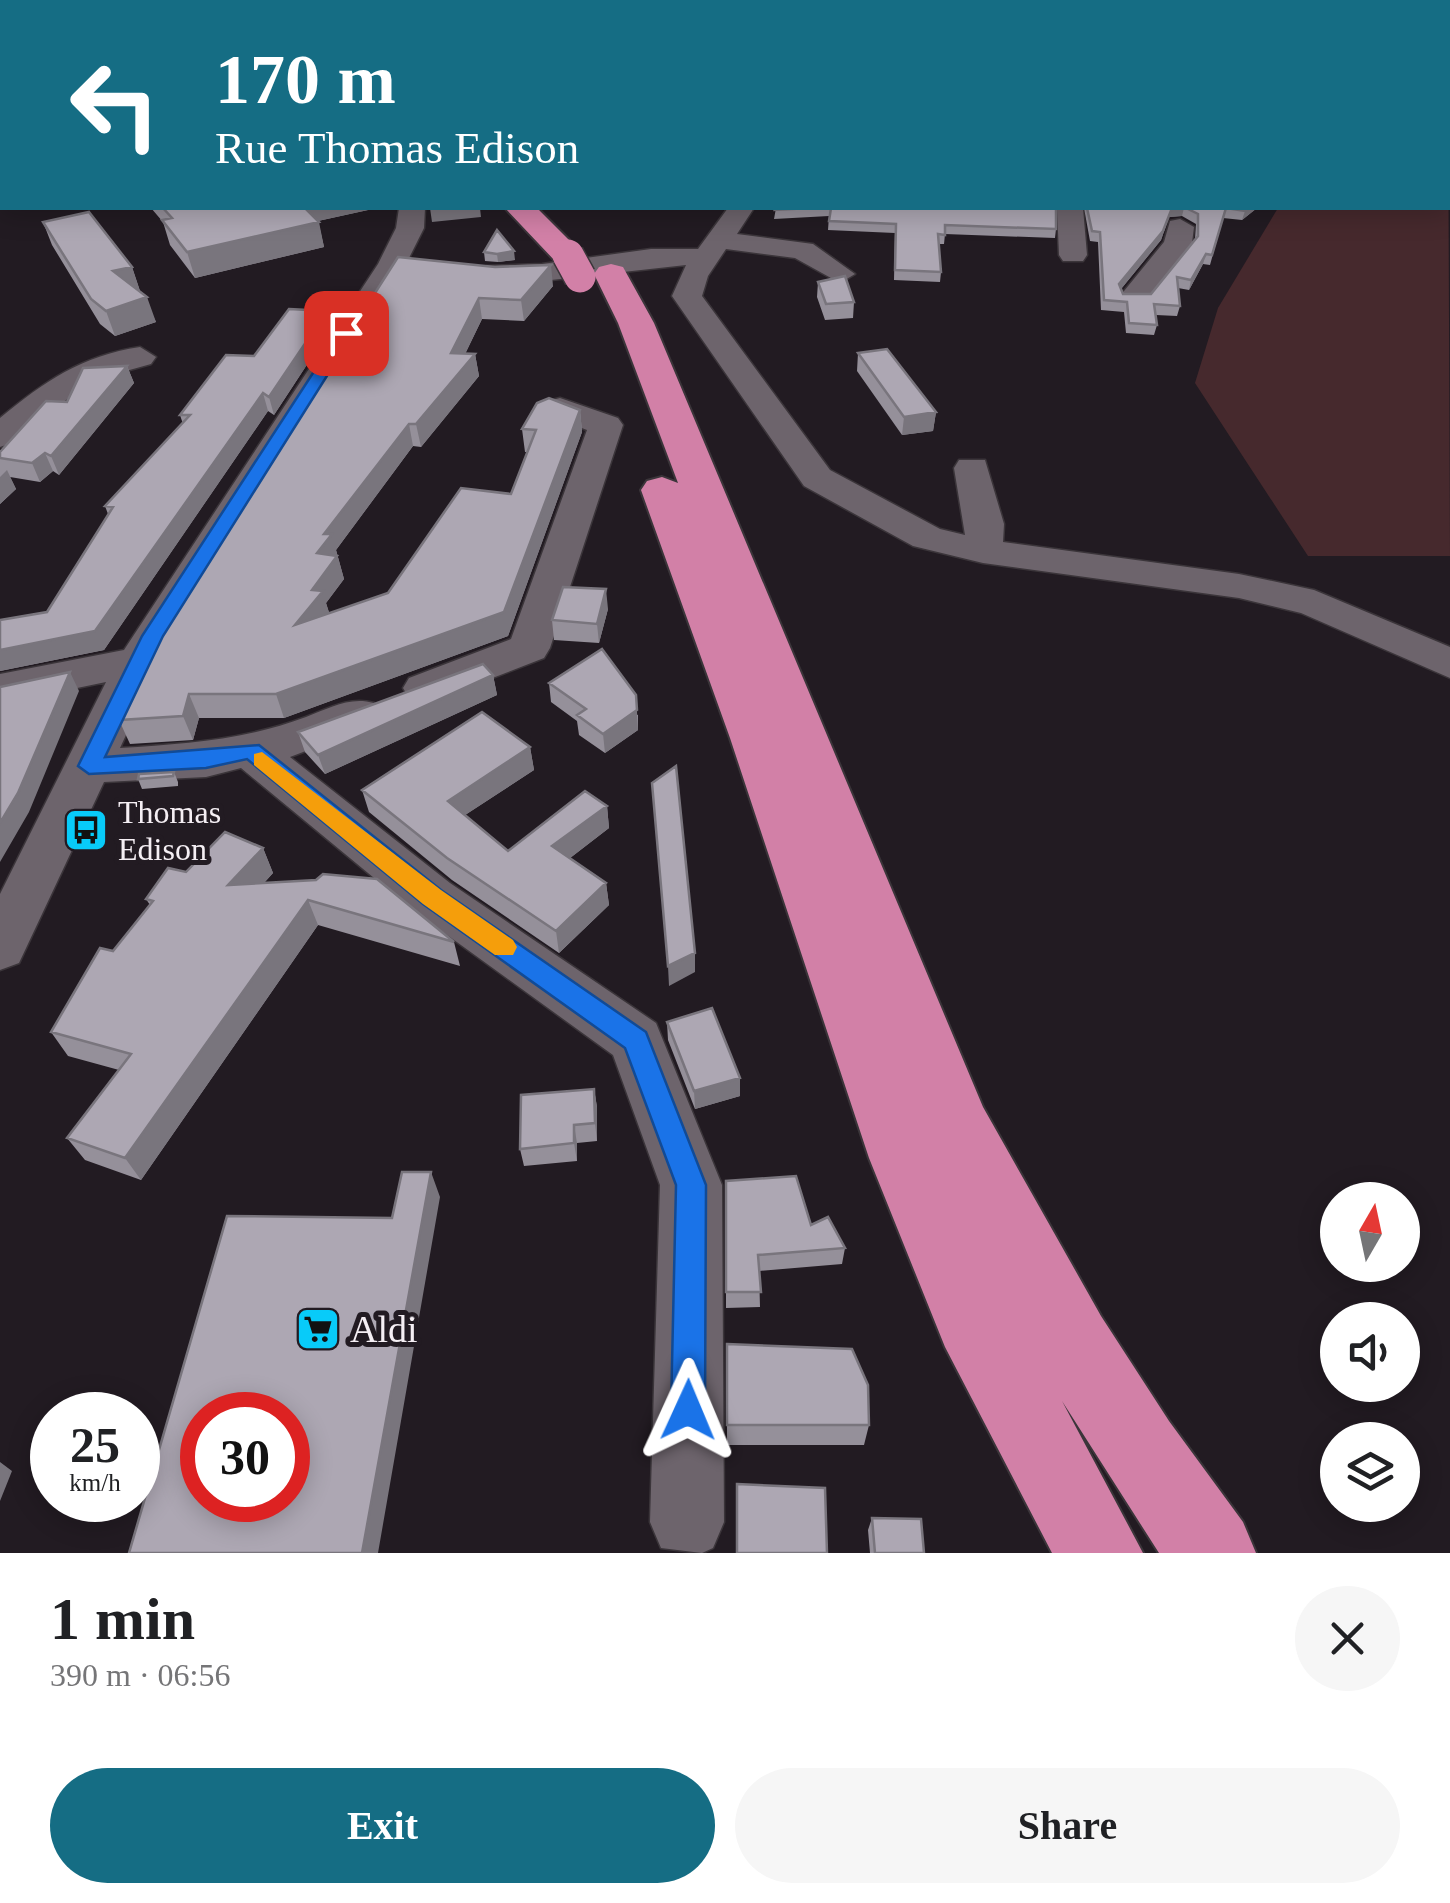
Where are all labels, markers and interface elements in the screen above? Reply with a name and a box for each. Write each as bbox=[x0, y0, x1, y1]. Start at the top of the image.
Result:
icon: left bbox=[50, 40, 180, 170]
text: 170 m bbox=[215, 41, 396, 118]
text: Rue Thomas Edison bbox=[215, 123, 579, 173]
pin bbox=[304, 291, 389, 376]
icon: arrive bbox=[319, 306, 374, 361]
place label: Thomas Edison bbox=[118, 794, 221, 867]
bus stop icon: Thomas Edison bbox=[63, 807, 109, 853]
north arrow bbox=[1320, 1182, 1420, 1282]
map controls bbox=[1320, 1182, 1420, 1522]
button: sound bbox=[1320, 1302, 1420, 1402]
supermarket icon: Aldi bbox=[295, 1306, 341, 1352]
place label: Aldi bbox=[350, 1308, 418, 1350]
position arrow bbox=[636, 1358, 740, 1462]
speed limit sign: 30 bbox=[180, 1392, 310, 1522]
text: 25 bbox=[70, 1417, 120, 1473]
button: layers bbox=[1320, 1422, 1420, 1522]
text: km/h bbox=[69, 1469, 121, 1496]
text: 1 min bbox=[50, 1586, 195, 1652]
button: close bbox=[1295, 1586, 1400, 1691]
text: 390 m · 06:56 bbox=[50, 1657, 230, 1693]
button: Exit bbox=[50, 1768, 715, 1883]
button: Share bbox=[735, 1768, 1400, 1883]

